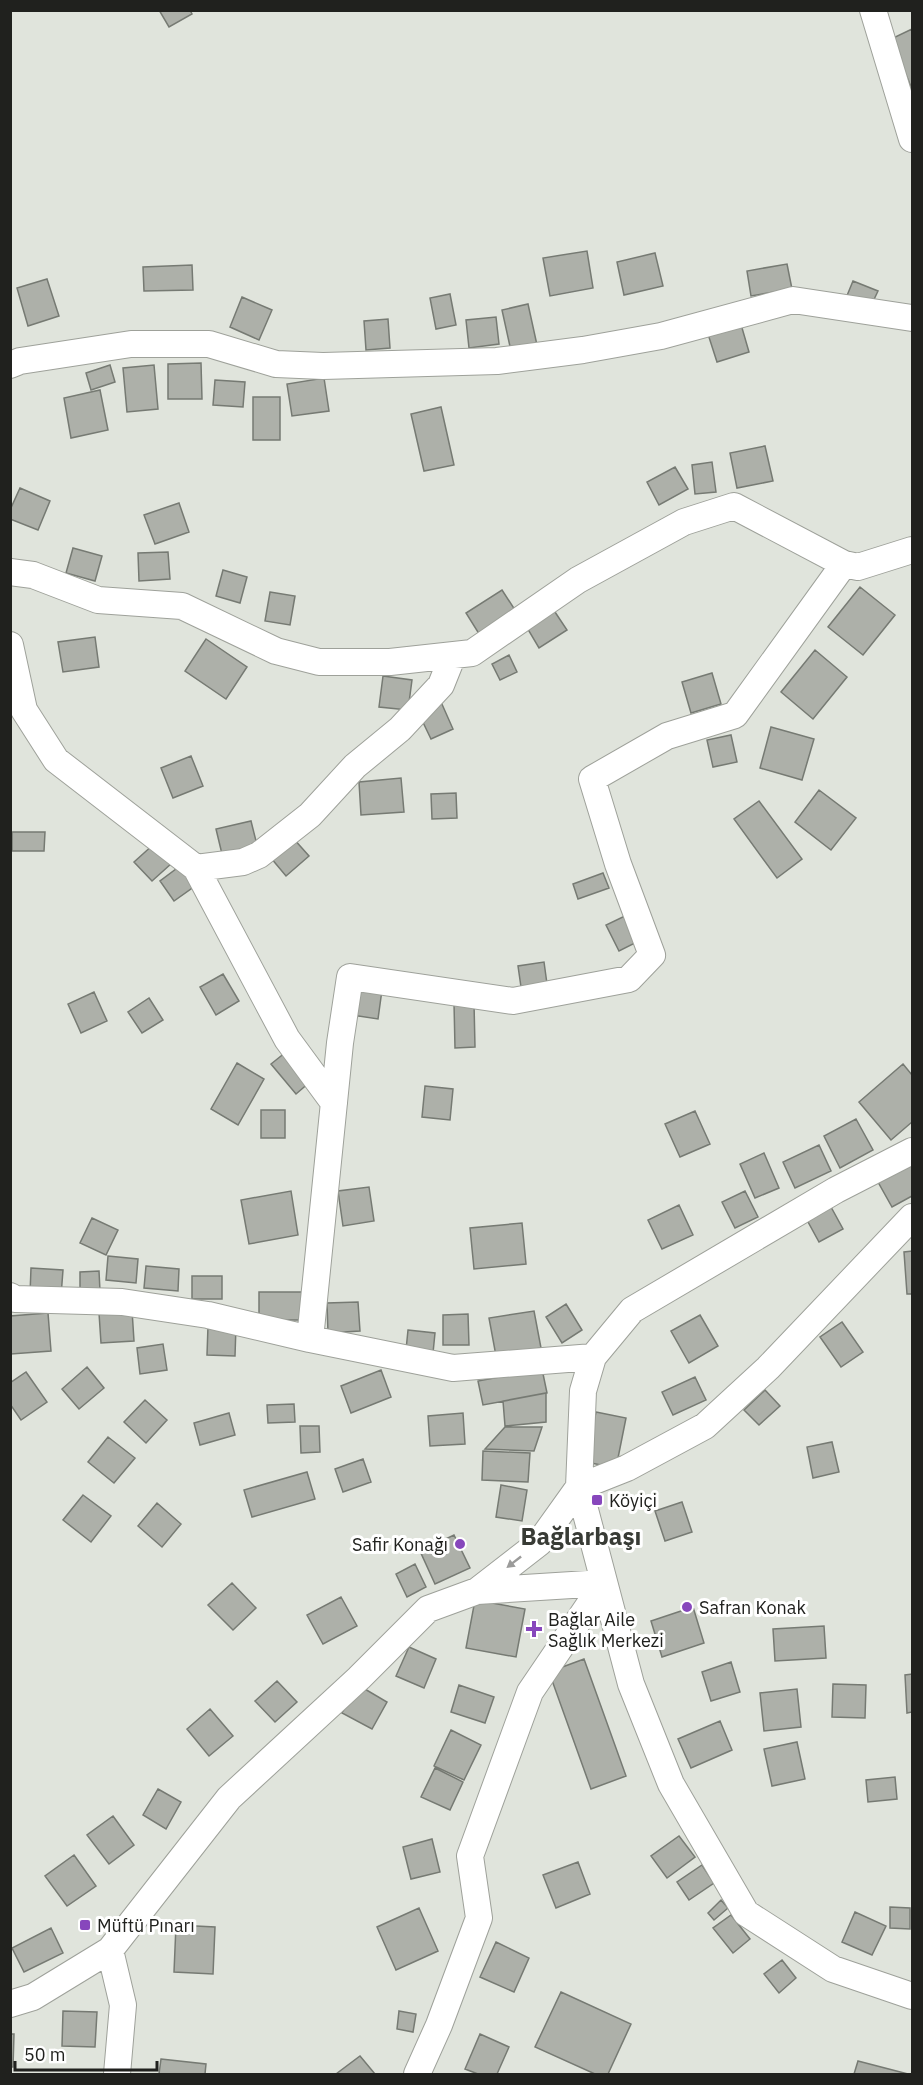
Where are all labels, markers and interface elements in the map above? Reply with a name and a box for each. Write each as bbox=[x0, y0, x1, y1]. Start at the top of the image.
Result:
place label: Köyiçi bbox=[609, 1489, 657, 1512]
marker: Köyiçi bbox=[590, 1493, 604, 1507]
district label: Bağlarbaşı bbox=[521, 1520, 641, 1552]
place label: Safir Konağı bbox=[352, 1533, 448, 1556]
marker: Safir Konağı bbox=[453, 1537, 467, 1551]
one-way arrow bbox=[506, 1556, 521, 1568]
place label: Safran Konak bbox=[699, 1596, 806, 1619]
marker: Safran Konak bbox=[680, 1600, 694, 1614]
place label: Bağlar Aile Sağlık Merkezi bbox=[548, 1608, 664, 1652]
marker: Bağlar Aile Sağlık Merkezi bbox=[525, 1620, 543, 1638]
place label: Müftü Pınarı bbox=[97, 1914, 195, 1937]
marker: Müftü Pınarı bbox=[78, 1918, 92, 1932]
scale bar bbox=[15, 2034, 158, 2072]
text: 50 m bbox=[24, 2043, 66, 2066]

